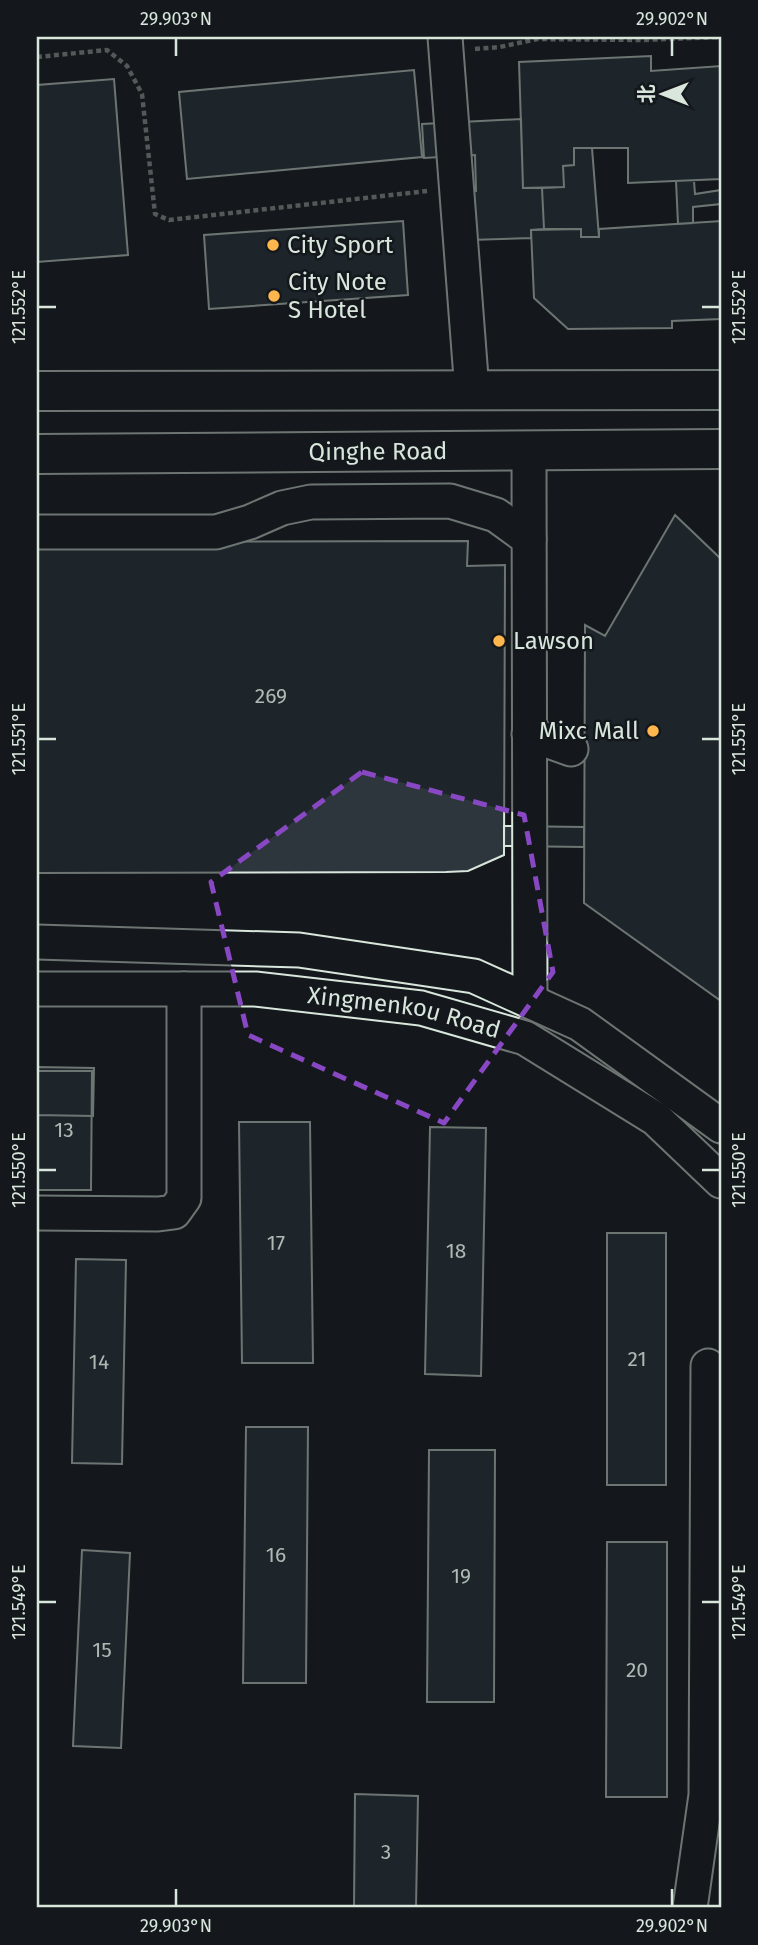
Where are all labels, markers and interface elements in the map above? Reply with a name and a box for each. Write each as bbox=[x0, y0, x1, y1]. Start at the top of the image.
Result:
text: 29.903°N bbox=[140, 8, 212, 30]
text: 29.902°N bbox=[636, 8, 708, 30]
north arrow bbox=[628, 60, 698, 130]
text: 北 bbox=[635, 84, 658, 104]
place label: City Sport bbox=[287, 231, 394, 259]
marker: City Sport bbox=[265, 237, 281, 253]
place label: City Note S Hotel bbox=[288, 268, 387, 324]
text: 121.552°E bbox=[8, 270, 30, 344]
text: 121.552°E bbox=[728, 270, 750, 344]
marker: City Note S Hotel bbox=[266, 288, 282, 304]
street label: Qinghe Road bbox=[308, 437, 448, 466]
place label: Lawson bbox=[513, 627, 594, 655]
marker: Lawson bbox=[491, 633, 507, 649]
house number: 269 bbox=[255, 683, 287, 709]
text: 121.551°E bbox=[8, 703, 30, 775]
text: 121.551°E bbox=[728, 703, 750, 775]
place label: Mixc Mall bbox=[539, 717, 639, 745]
marker: Mixc Mall bbox=[645, 723, 661, 739]
street label: Xingmenkou Road bbox=[306, 981, 504, 1044]
house number: 13 bbox=[54, 1117, 74, 1143]
text: 121.550°E bbox=[8, 1132, 30, 1208]
text: 121.550°E bbox=[728, 1132, 750, 1208]
house number: 17 bbox=[267, 1230, 285, 1256]
house number: 18 bbox=[446, 1238, 466, 1264]
house number: 21 bbox=[628, 1346, 646, 1372]
house number: 14 bbox=[89, 1349, 109, 1375]
house number: 16 bbox=[266, 1542, 286, 1568]
house number: 19 bbox=[451, 1563, 471, 1589]
text: 121.549°E bbox=[8, 1564, 30, 1640]
text: 121.549°E bbox=[728, 1564, 750, 1640]
house number: 15 bbox=[92, 1637, 112, 1663]
house number: 20 bbox=[626, 1657, 648, 1683]
house number: 3 bbox=[381, 1839, 391, 1865]
text: 29.903°N bbox=[140, 1915, 212, 1937]
text: 29.902°N bbox=[636, 1915, 708, 1937]

